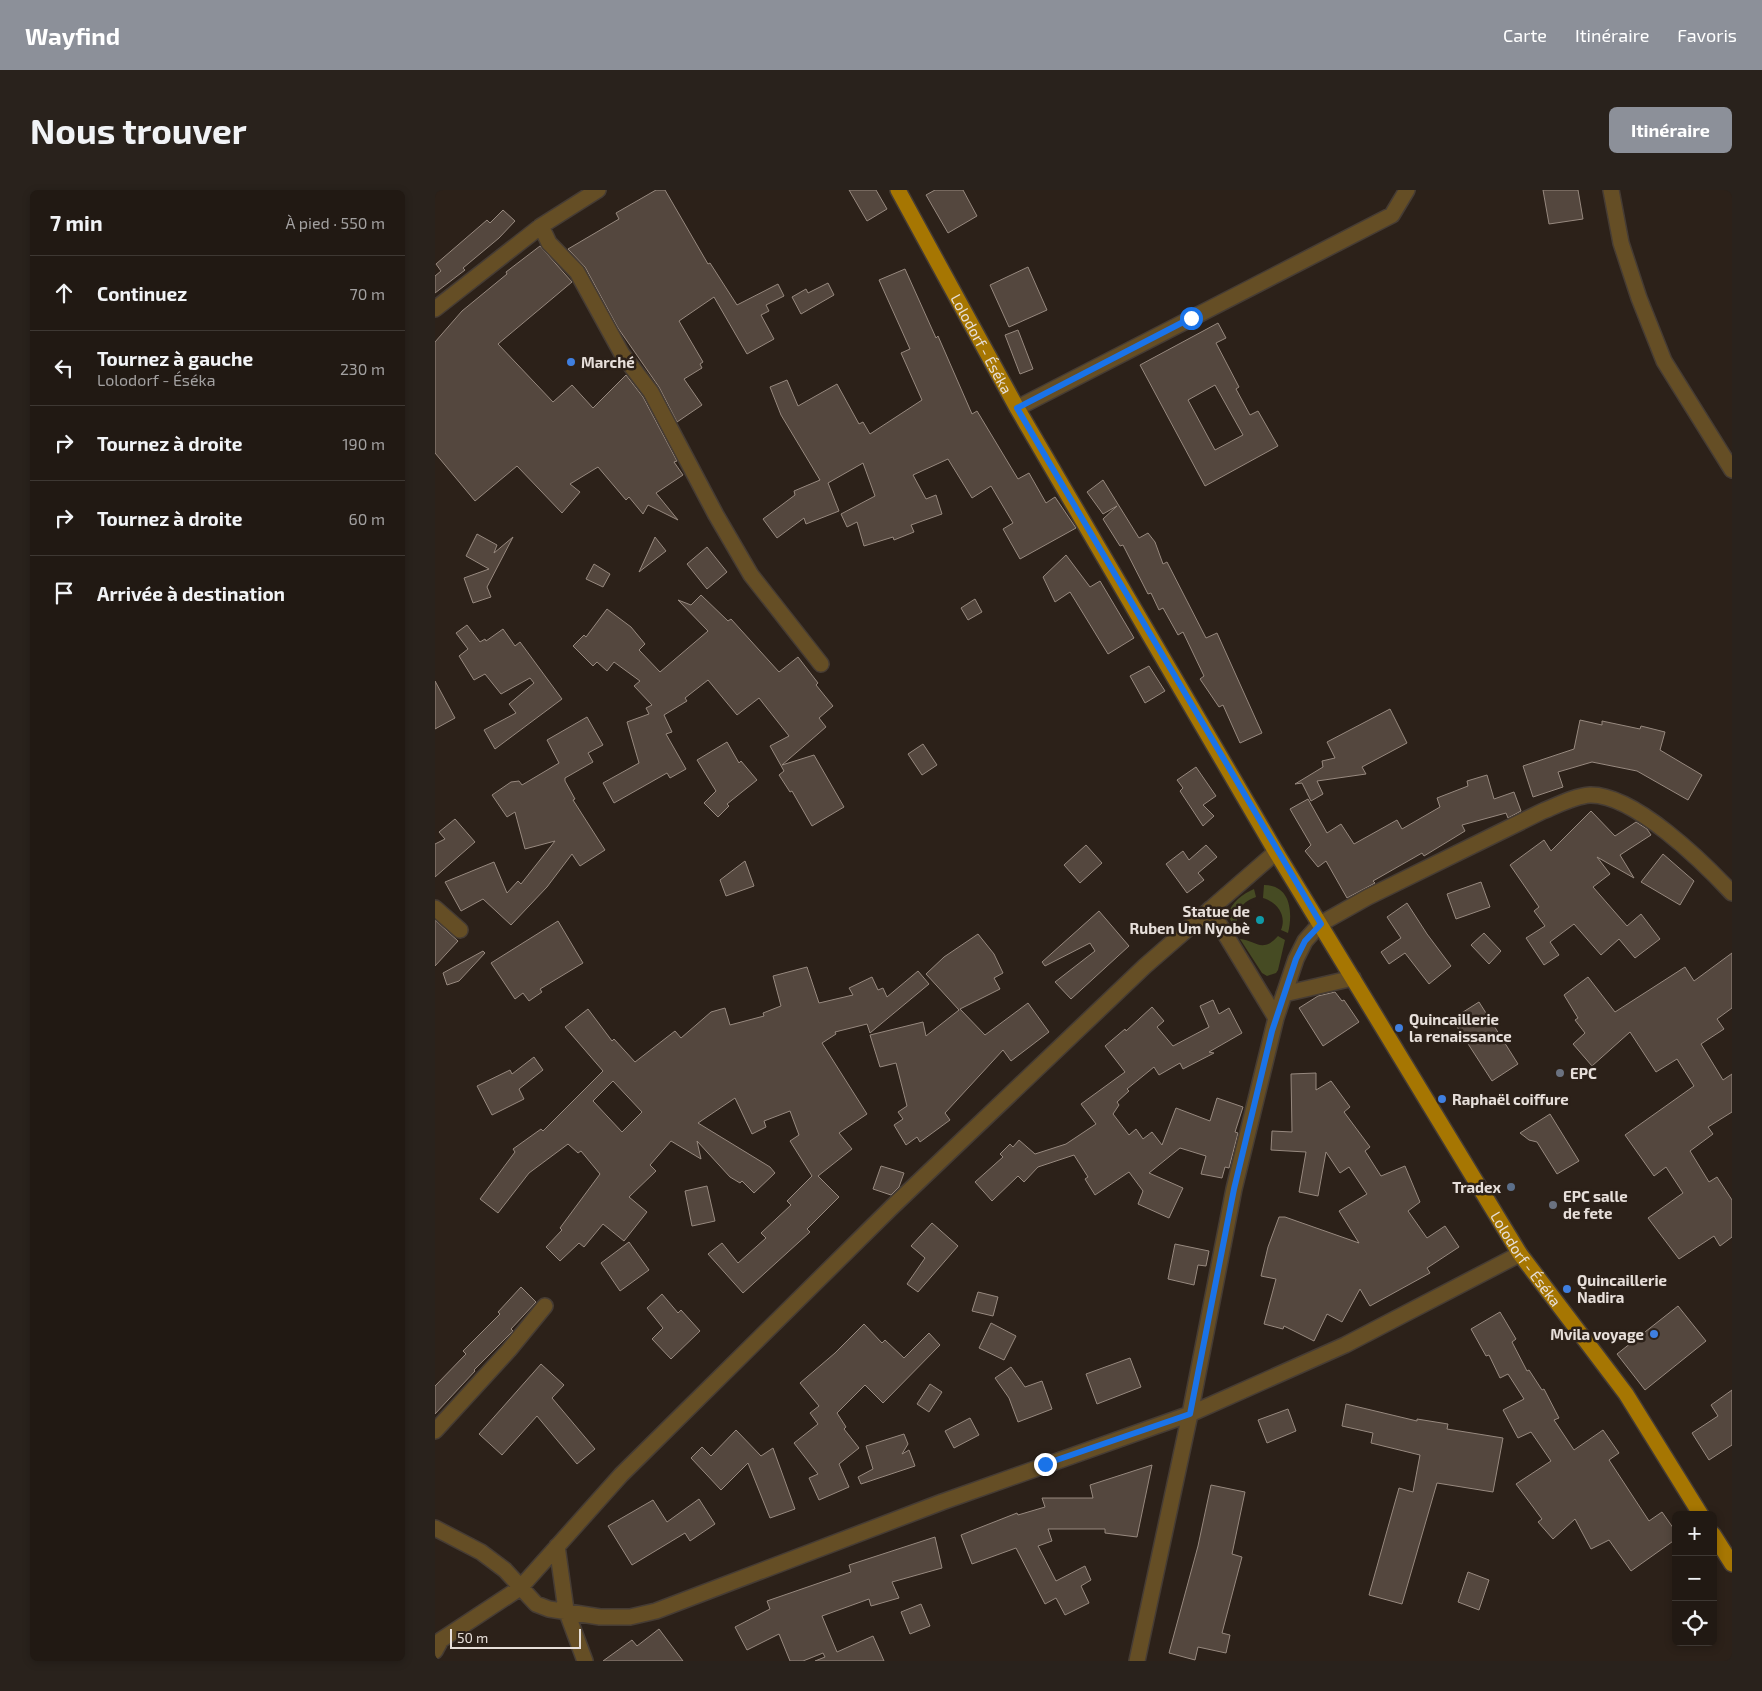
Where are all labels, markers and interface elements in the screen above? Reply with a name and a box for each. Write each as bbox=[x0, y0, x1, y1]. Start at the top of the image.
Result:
text: Wayfind bbox=[25, 21, 120, 50]
text: Carte bbox=[1503, 24, 1547, 46]
text: Itinéraire bbox=[1575, 24, 1649, 46]
text: Favoris bbox=[1677, 24, 1737, 46]
button: Itinéraire bbox=[1609, 107, 1732, 153]
text: Nous trouver bbox=[30, 109, 247, 151]
text: 7 min bbox=[50, 210, 103, 235]
text: À pied · 550 m bbox=[286, 213, 385, 232]
icon: ahead bbox=[50, 279, 78, 307]
text: Continuez bbox=[97, 282, 187, 305]
text: 70 m bbox=[350, 284, 385, 303]
street label: Lolodorf - Éséka bbox=[947, 290, 1016, 397]
route start bbox=[1180, 307, 1203, 330]
text: Tournez à gauche bbox=[97, 347, 253, 370]
place label: Marché bbox=[581, 353, 635, 371]
icon: left bbox=[50, 354, 78, 382]
marker: Marché bbox=[565, 356, 577, 368]
text: 230 m bbox=[340, 359, 385, 378]
text: Lolodorf - Éséka bbox=[97, 370, 216, 389]
icon: right bbox=[50, 429, 78, 457]
text: Tournez à droite bbox=[97, 432, 243, 455]
text: 190 m bbox=[342, 434, 385, 453]
icon: right bbox=[50, 504, 78, 532]
text: Tournez à droite bbox=[97, 507, 243, 530]
text: 60 m bbox=[349, 509, 385, 528]
icon: arrive bbox=[50, 579, 78, 607]
text: Arrivée à destination bbox=[97, 582, 285, 605]
place label: Statue de Ruben Um Nyobè bbox=[1130, 902, 1250, 938]
marker: Statue de Ruben Um Nyobè bbox=[1254, 914, 1266, 926]
place label: Quincaillerie la renaissance bbox=[1409, 1010, 1512, 1045]
marker: Quincaillerie la renaissance bbox=[1393, 1022, 1405, 1034]
place label: EPC bbox=[1570, 1064, 1597, 1082]
marker: EPC bbox=[1554, 1067, 1566, 1079]
place label: Raphaël coiffure bbox=[1452, 1090, 1569, 1108]
marker: Raphaël coiffure bbox=[1436, 1093, 1448, 1105]
place label: Tradex bbox=[1452, 1178, 1501, 1196]
marker: Tradex bbox=[1505, 1181, 1517, 1193]
place label: EPC salle de fete bbox=[1563, 1187, 1628, 1222]
marker: EPC salle de fete bbox=[1547, 1199, 1559, 1211]
street label: Lolodorf - Éséka bbox=[1487, 1208, 1565, 1310]
place label: Quincaillerie Nadira bbox=[1577, 1271, 1667, 1306]
marker: Quincaillerie Nadira bbox=[1561, 1283, 1573, 1295]
place label: Mvila voyage bbox=[1550, 1325, 1644, 1344]
marker: Mvila voyage bbox=[1648, 1328, 1660, 1340]
route end bbox=[1034, 1453, 1057, 1476]
map controls bbox=[1672, 1511, 1717, 1646]
button: + bbox=[1672, 1511, 1717, 1556]
button: − bbox=[1672, 1556, 1717, 1601]
button: locate bbox=[1672, 1601, 1717, 1646]
scale bar bbox=[450, 1626, 581, 1649]
text: 50 m bbox=[457, 1629, 488, 1646]

